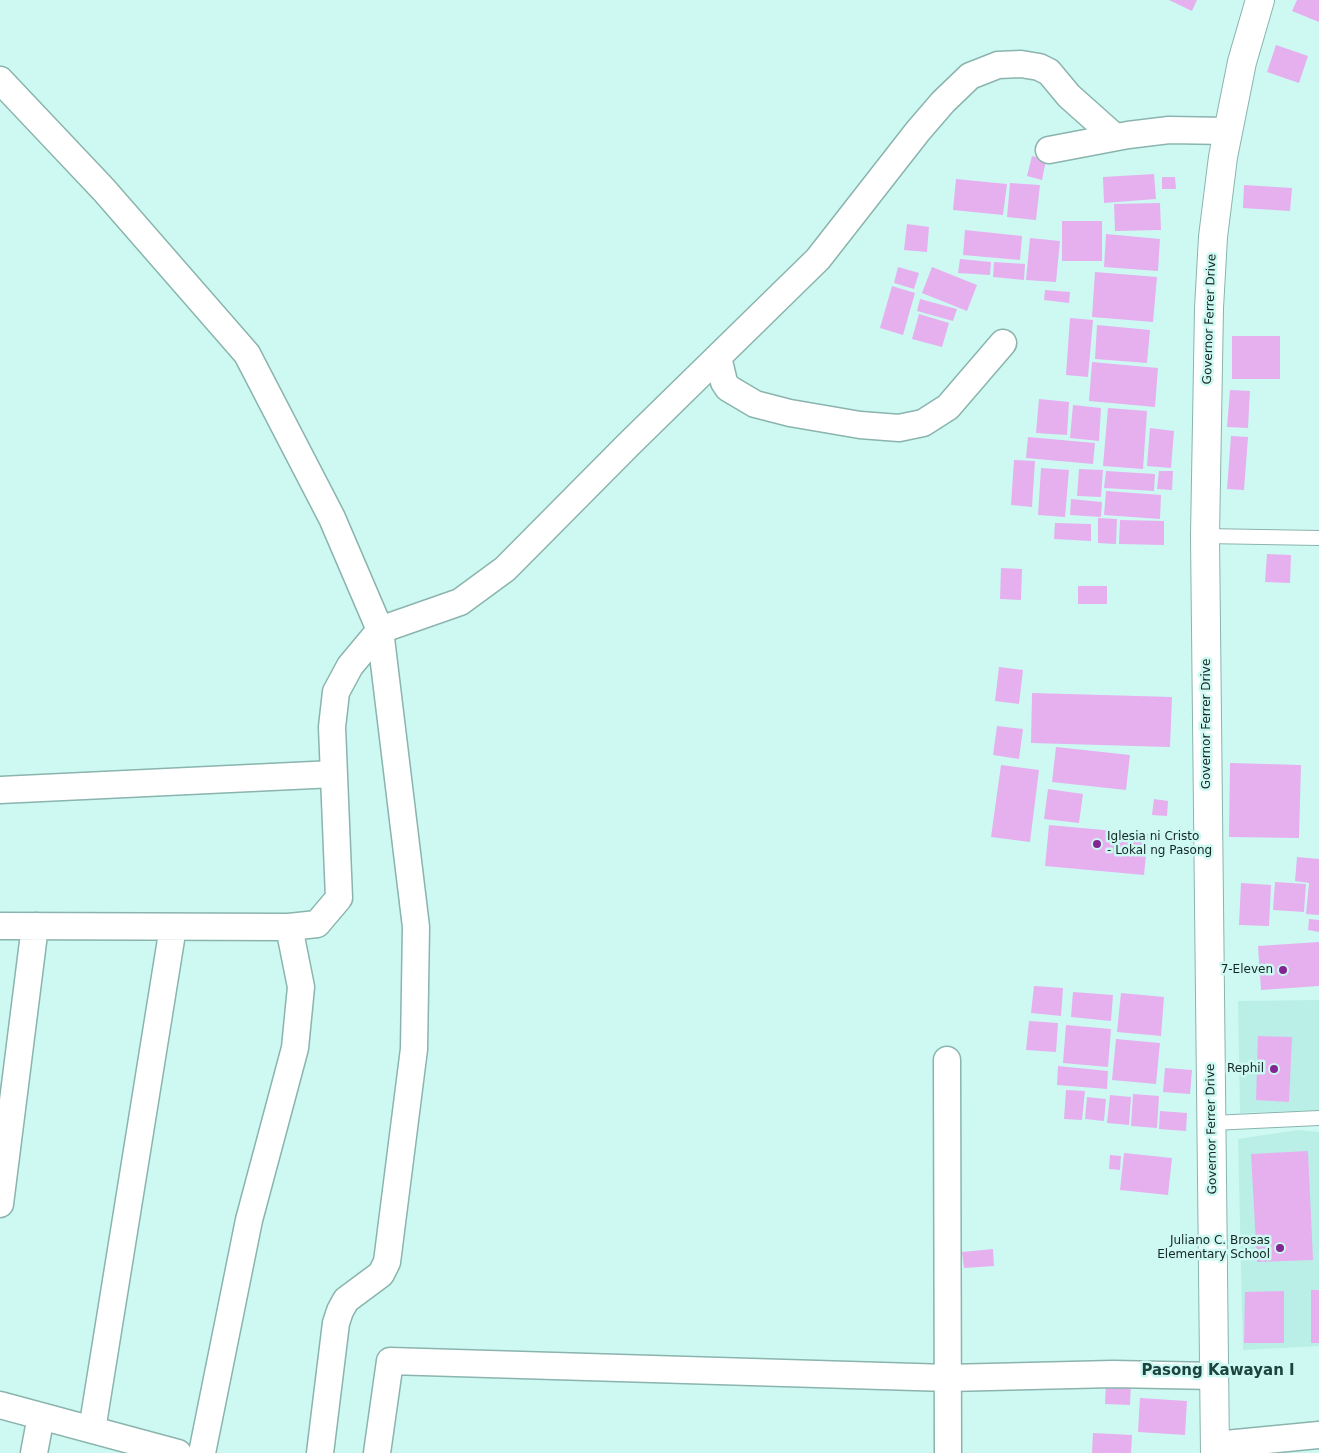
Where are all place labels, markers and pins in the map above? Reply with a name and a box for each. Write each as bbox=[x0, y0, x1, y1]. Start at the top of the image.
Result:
place label: Iglesia ni Cristo - Lokal ng Pasong bbox=[1107, 830, 1212, 858]
marker: Iglesia ni Cristo - Lokal ng Pasong bbox=[1091, 838, 1103, 850]
place label: 7-Eleven bbox=[1221, 963, 1273, 977]
marker: 7-Eleven bbox=[1277, 964, 1289, 976]
place label: Rephil bbox=[1227, 1062, 1264, 1076]
marker: Rephil bbox=[1268, 1063, 1280, 1075]
place label: Juliano C. Brosas Elementary School bbox=[1157, 1234, 1270, 1262]
marker: Juliano C. Brosas Elementary School bbox=[1274, 1242, 1286, 1254]

